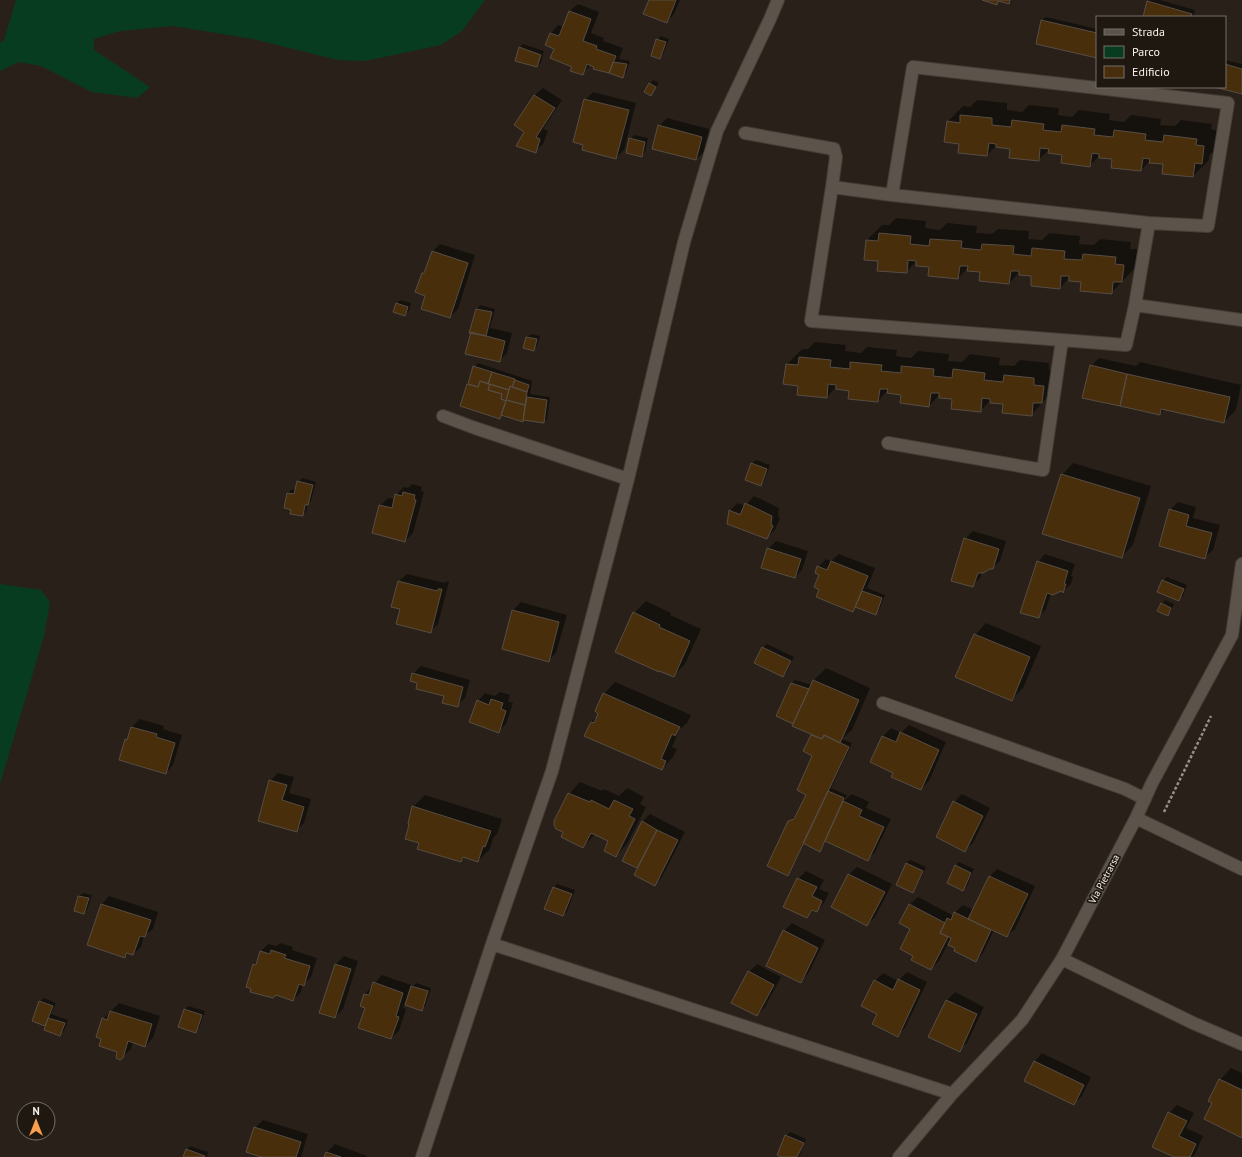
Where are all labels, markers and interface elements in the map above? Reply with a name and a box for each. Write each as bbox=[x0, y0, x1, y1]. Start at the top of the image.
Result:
legend bbox=[1096, 16, 1226, 88]
text: Strada bbox=[1132, 24, 1165, 39]
text: Parco bbox=[1132, 44, 1160, 59]
text: Edificio bbox=[1132, 64, 1170, 79]
street label: Via Pietrarsa bbox=[1085, 852, 1122, 907]
north arrow bbox=[16, 1101, 56, 1141]
text: N bbox=[32, 1104, 40, 1118]

